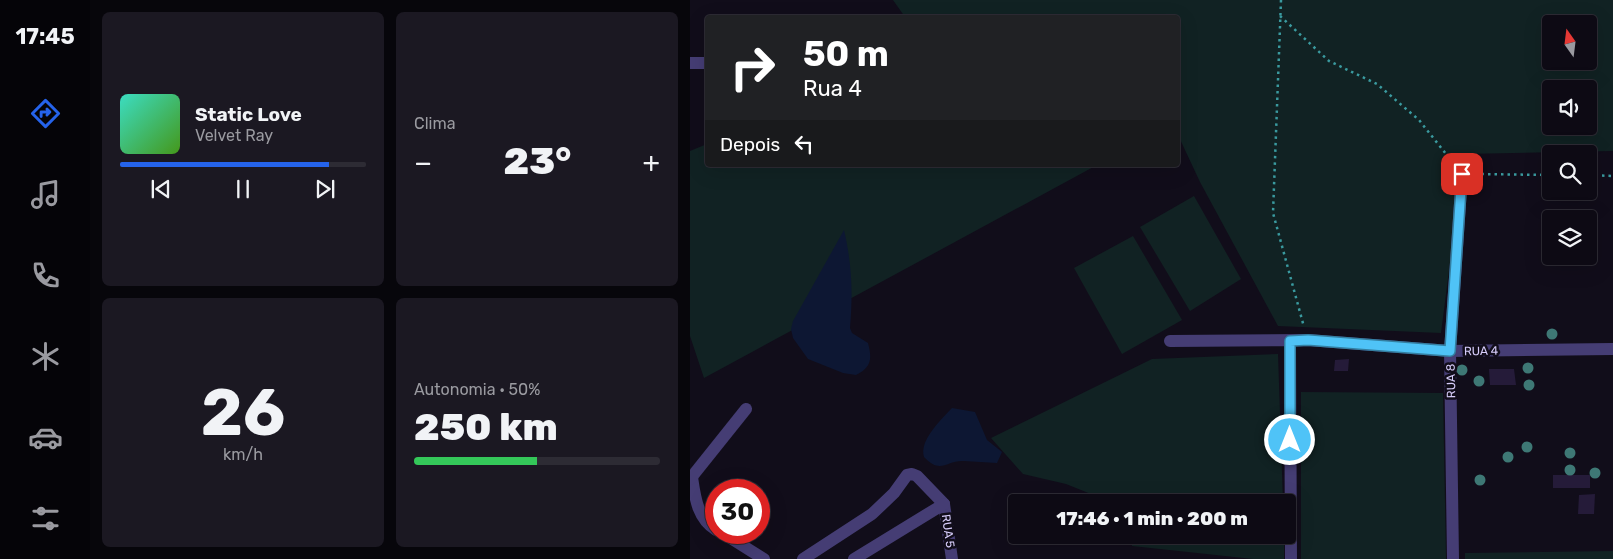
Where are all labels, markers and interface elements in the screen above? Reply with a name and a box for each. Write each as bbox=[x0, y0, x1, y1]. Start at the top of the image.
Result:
north arrow bbox=[1542, 15, 1598, 70]
map controls bbox=[1542, 15, 1597, 265]
text: 17:45 bbox=[15, 23, 75, 50]
text: 50 m bbox=[803, 33, 889, 75]
icon: right bbox=[720, 35, 785, 100]
text: Rua 4 bbox=[803, 75, 862, 102]
button: sound bbox=[1542, 80, 1597, 135]
icon: directions bbox=[28, 96, 63, 131]
text: Static Love bbox=[195, 103, 302, 126]
text: Clima bbox=[414, 114, 455, 133]
text: Velvet Ray bbox=[195, 126, 273, 145]
icon: left bbox=[790, 130, 818, 158]
text: Depois bbox=[720, 133, 780, 156]
text: 23° bbox=[504, 138, 571, 184]
button: search bbox=[1542, 145, 1597, 200]
text: − bbox=[414, 146, 432, 179]
text: + bbox=[643, 146, 660, 179]
pin bbox=[1441, 153, 1483, 195]
icon: arrive bbox=[1448, 160, 1476, 188]
icon: previous bbox=[147, 175, 175, 203]
icon: pause bbox=[229, 175, 257, 203]
icon: next bbox=[311, 175, 339, 203]
icon: music bbox=[28, 177, 63, 212]
button: layers bbox=[1542, 210, 1597, 265]
icon: phone bbox=[28, 258, 63, 293]
icon: climate bbox=[28, 339, 63, 374]
street label: RUA 4 bbox=[1464, 344, 1499, 358]
street label: RUA 8 bbox=[1444, 364, 1458, 398]
text: 26 bbox=[201, 374, 285, 451]
text: Autonomia · 50% bbox=[414, 380, 540, 399]
text: 250 km bbox=[414, 404, 558, 450]
position arrow bbox=[1263, 413, 1315, 465]
icon: car bbox=[28, 420, 63, 455]
text: km/h bbox=[223, 445, 263, 464]
speed limit sign: 30 bbox=[705, 479, 770, 544]
icon: filters bbox=[28, 501, 63, 536]
text: 17:46 · 1 min · 200 m bbox=[1056, 507, 1248, 530]
street label: RUA 5 bbox=[939, 513, 957, 549]

